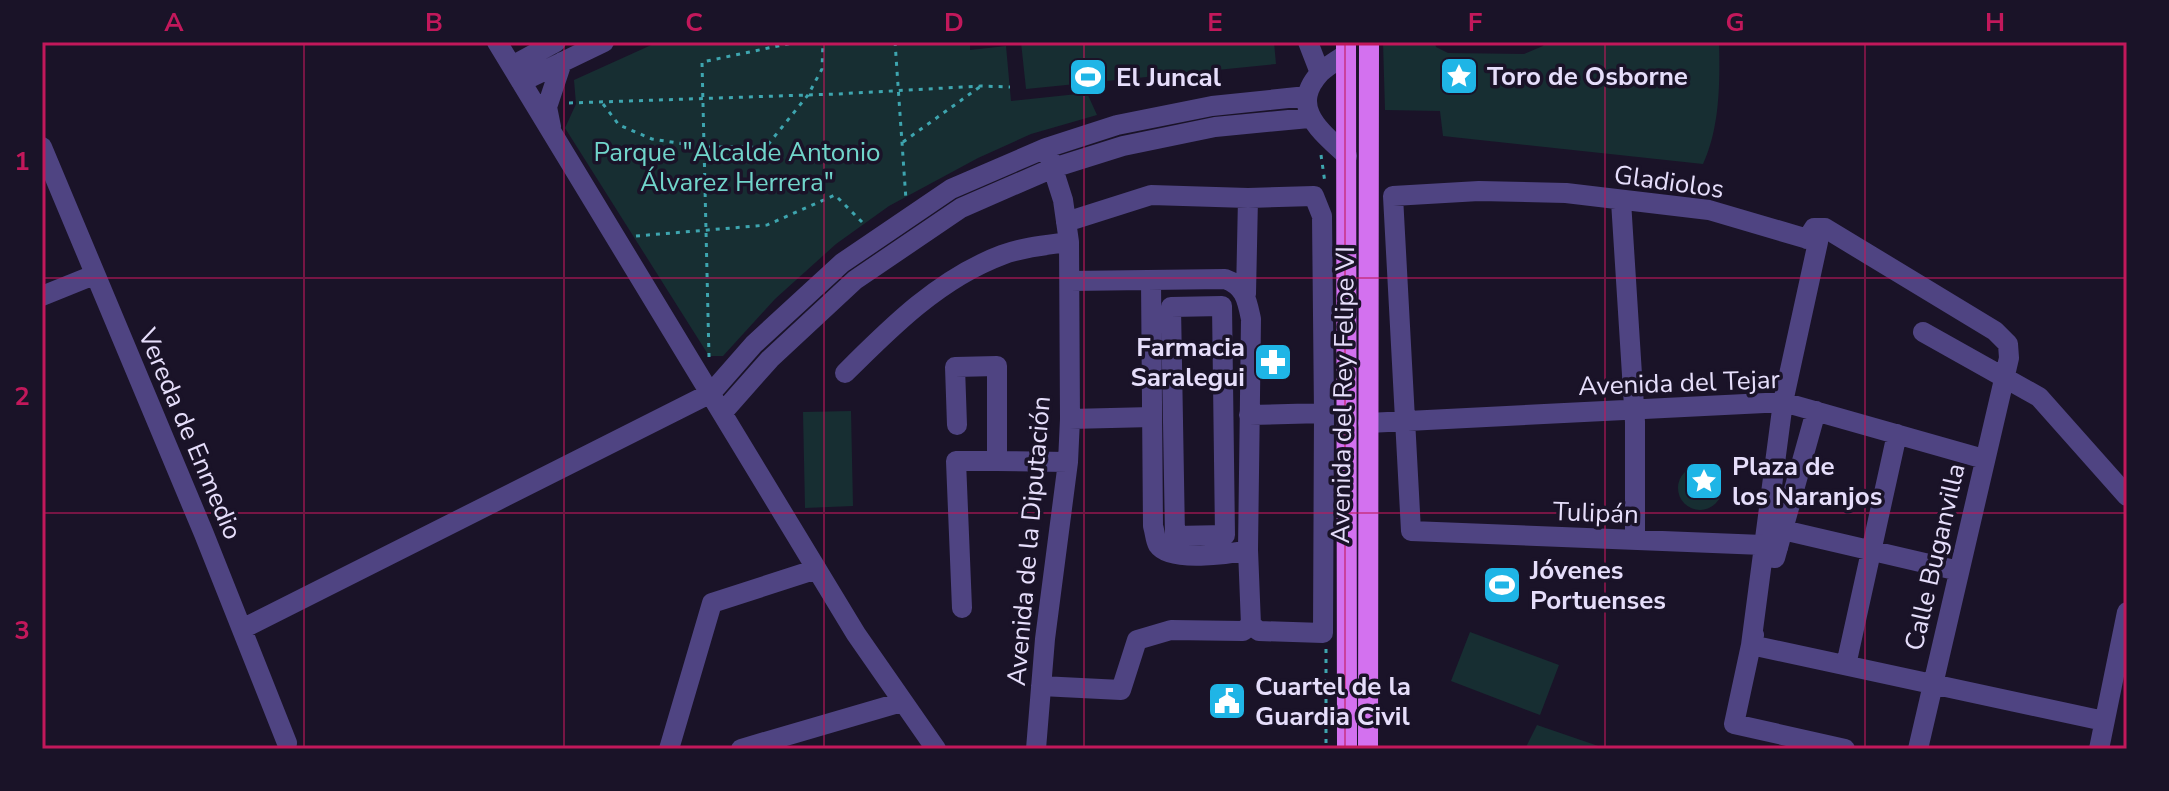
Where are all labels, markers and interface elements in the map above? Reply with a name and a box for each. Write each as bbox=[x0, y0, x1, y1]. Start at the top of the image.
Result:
text: A bbox=[164, 5, 184, 40]
text: B bbox=[425, 5, 443, 40]
text: C bbox=[685, 5, 703, 40]
text: D bbox=[944, 5, 964, 40]
text: E bbox=[1207, 5, 1223, 40]
text: F bbox=[1468, 5, 1482, 40]
text: G bbox=[1725, 5, 1745, 40]
text: H bbox=[1985, 5, 2005, 40]
place icon: Toro de Osborne bbox=[1438, 55, 1480, 97]
sports icon: El Juncal bbox=[1067, 56, 1109, 98]
place label: Toro de Osborne bbox=[1487, 59, 1688, 94]
place label: El Juncal bbox=[1116, 60, 1222, 95]
park label: Parque "Alcalde Antonio Álvarez Herrera" bbox=[593, 135, 881, 200]
text: 1 bbox=[14, 144, 30, 179]
street label: Gladiolos bbox=[1612, 157, 1726, 207]
street label: Avenida del Rey Felipe VI bbox=[1323, 246, 1363, 544]
street label: Vereda de Enmedio bbox=[129, 322, 250, 545]
place label: Farmacia Saralegui bbox=[1130, 330, 1245, 395]
pharmacy icon: Farmacia Saralegui bbox=[1252, 341, 1294, 383]
street label: Avenida del Tejar bbox=[1578, 362, 1781, 404]
text: 2 bbox=[14, 379, 30, 414]
street label: Avenida de la Diputación bbox=[999, 395, 1059, 687]
place label: Plaza de los Naranjos bbox=[1732, 449, 1882, 514]
place icon: Plaza de los Naranjos bbox=[1683, 460, 1725, 502]
street label: Calle Buganvilla bbox=[1896, 460, 1974, 654]
street label: Tulipán bbox=[1553, 494, 1639, 532]
place label: Jóvenes Portuenses bbox=[1529, 553, 1666, 618]
sports icon: Jóvenes Portuenses bbox=[1481, 564, 1523, 606]
text: 3 bbox=[14, 613, 30, 648]
place label: Cuartel de la Guardia Civil bbox=[1255, 669, 1411, 734]
public building icon: Cuartel de la Guardia Civil bbox=[1206, 680, 1248, 722]

